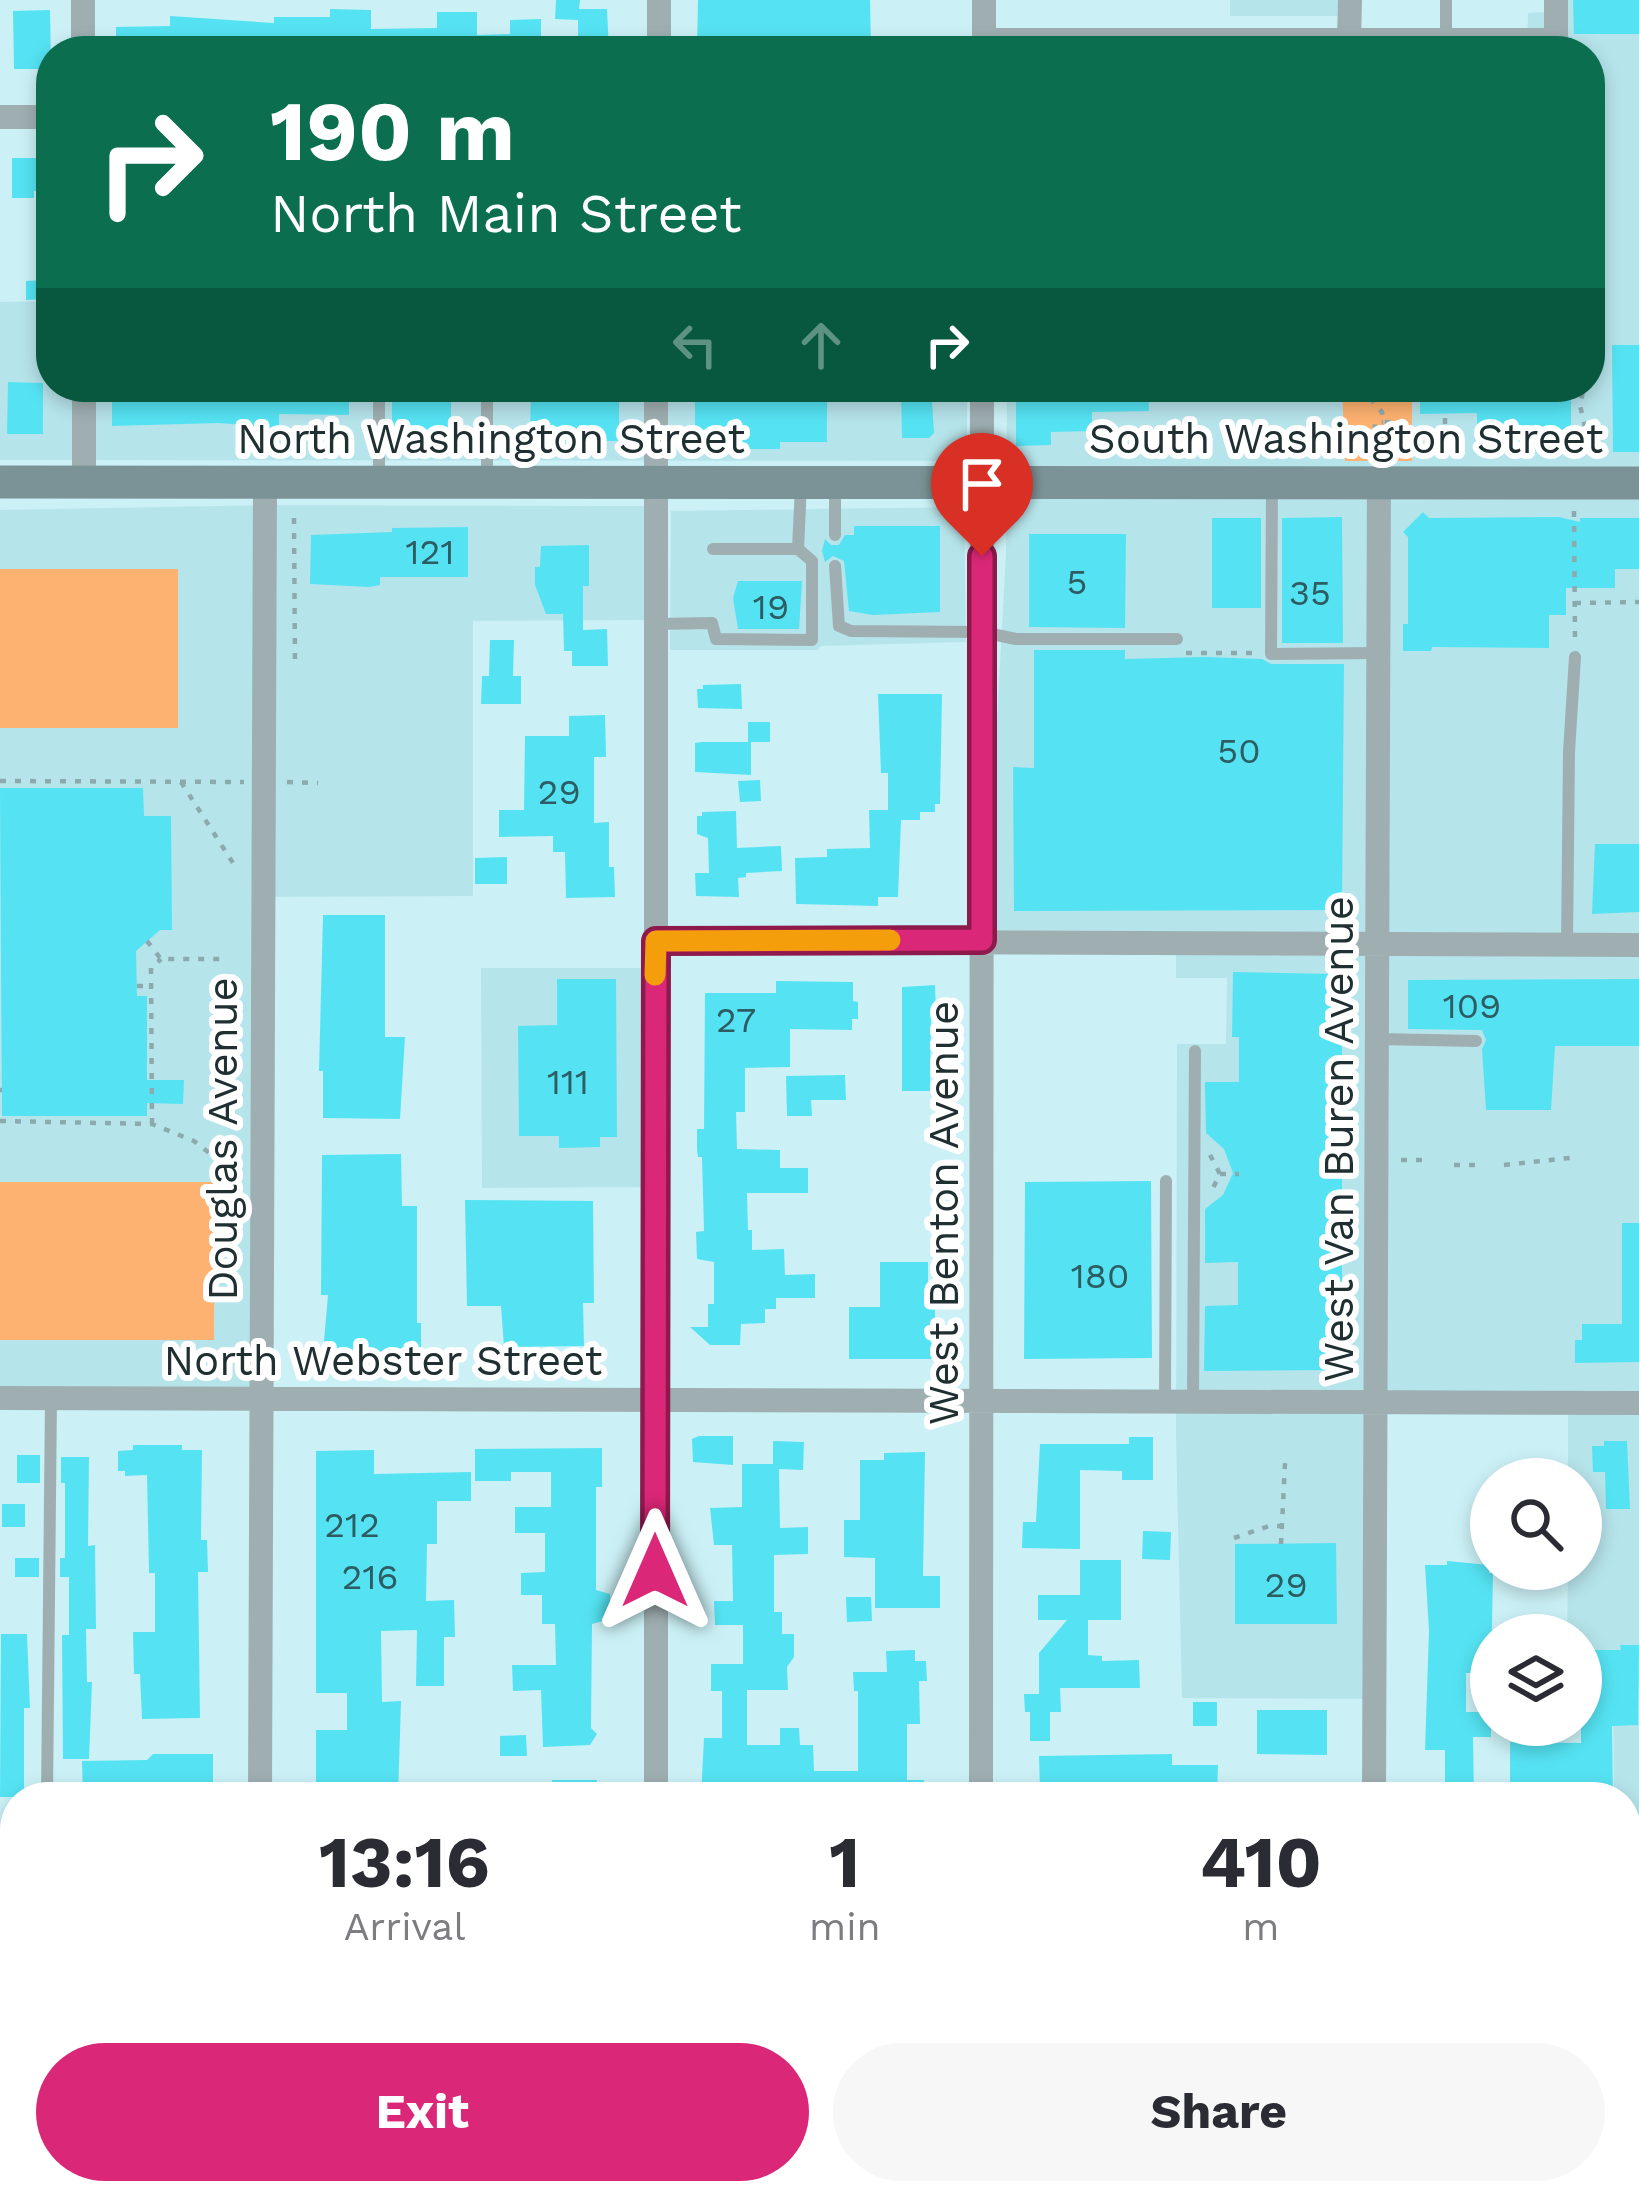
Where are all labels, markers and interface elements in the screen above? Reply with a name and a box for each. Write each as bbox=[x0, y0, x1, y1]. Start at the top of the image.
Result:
text: 190 m bbox=[270, 82, 515, 180]
icon: right bbox=[72, 84, 228, 240]
text: North Main Street bbox=[270, 182, 742, 245]
icon: left bbox=[662, 312, 728, 378]
icon: ahead bbox=[788, 312, 854, 378]
icon: right bbox=[914, 312, 980, 378]
street label: North Washington Street bbox=[237, 414, 745, 463]
street label: South Washington Street bbox=[1089, 414, 1603, 463]
pin bbox=[931, 433, 1033, 556]
icon: arrive bbox=[949, 451, 1015, 517]
house number: 121 bbox=[405, 531, 455, 573]
house number: 5 bbox=[1067, 561, 1087, 603]
house number: 35 bbox=[1289, 572, 1331, 614]
house number: 19 bbox=[753, 586, 789, 628]
house number: 50 bbox=[1217, 730, 1261, 772]
house number: 29 bbox=[537, 771, 581, 813]
street label: West Van Buren Avenue bbox=[1314, 896, 1363, 1382]
street label: Douglas Avenue bbox=[198, 977, 247, 1301]
house number: 109 bbox=[1443, 985, 1501, 1027]
house number: 27 bbox=[716, 999, 756, 1041]
street label: West Benton Avenue bbox=[919, 1001, 968, 1425]
house number: 111 bbox=[547, 1061, 589, 1103]
house number: 180 bbox=[1071, 1255, 1129, 1297]
street label: North Webster Street bbox=[164, 1336, 602, 1385]
map controls bbox=[1470, 1458, 1602, 1746]
button: search bbox=[1470, 1458, 1602, 1590]
house number: 212 bbox=[324, 1504, 380, 1546]
position arrow bbox=[592, 1508, 718, 1634]
house number: 216 bbox=[342, 1556, 398, 1598]
house number: 29 bbox=[1264, 1564, 1308, 1606]
button: layers bbox=[1470, 1614, 1602, 1746]
text: 13:16 bbox=[319, 1820, 490, 1904]
text: 1 bbox=[829, 1820, 860, 1904]
text: 410 bbox=[1200, 1820, 1322, 1904]
text: Arrival bbox=[344, 1904, 465, 1949]
text: min bbox=[809, 1904, 881, 1949]
text: m bbox=[1242, 1904, 1279, 1949]
button: Exit bbox=[36, 2043, 809, 2181]
button: Share bbox=[833, 2043, 1605, 2181]

